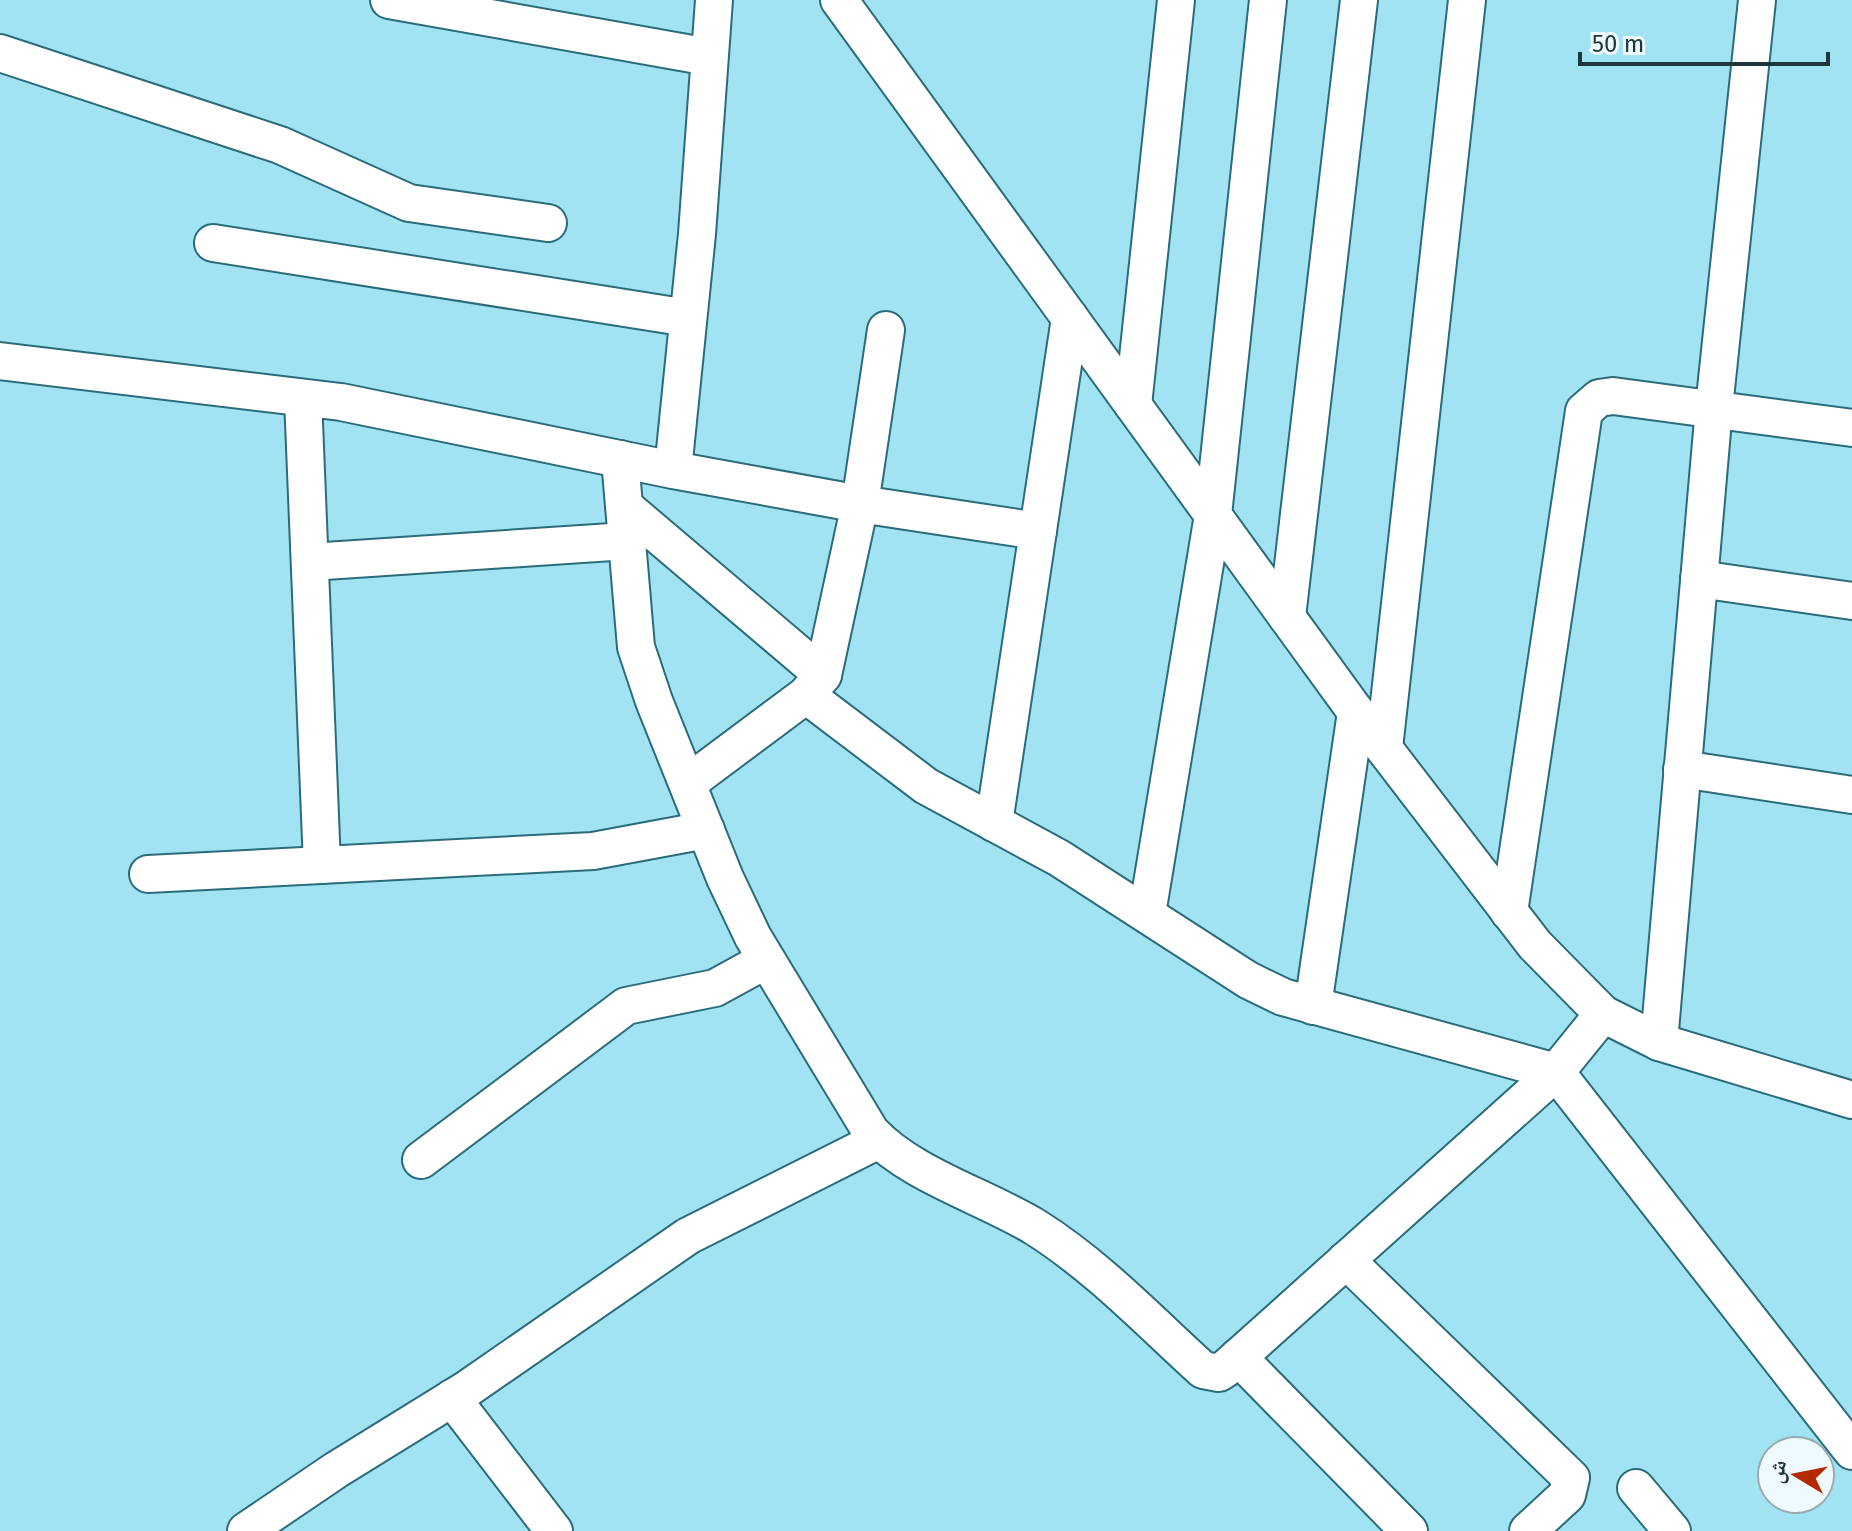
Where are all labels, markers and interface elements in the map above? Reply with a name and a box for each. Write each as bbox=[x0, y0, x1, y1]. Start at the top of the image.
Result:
scale bar bbox=[1580, 16, 1828, 66]
text: 50 m bbox=[1592, 30, 1644, 58]
north arrow bbox=[1756, 1435, 1836, 1515]
text: ش bbox=[1761, 1458, 1792, 1485]

